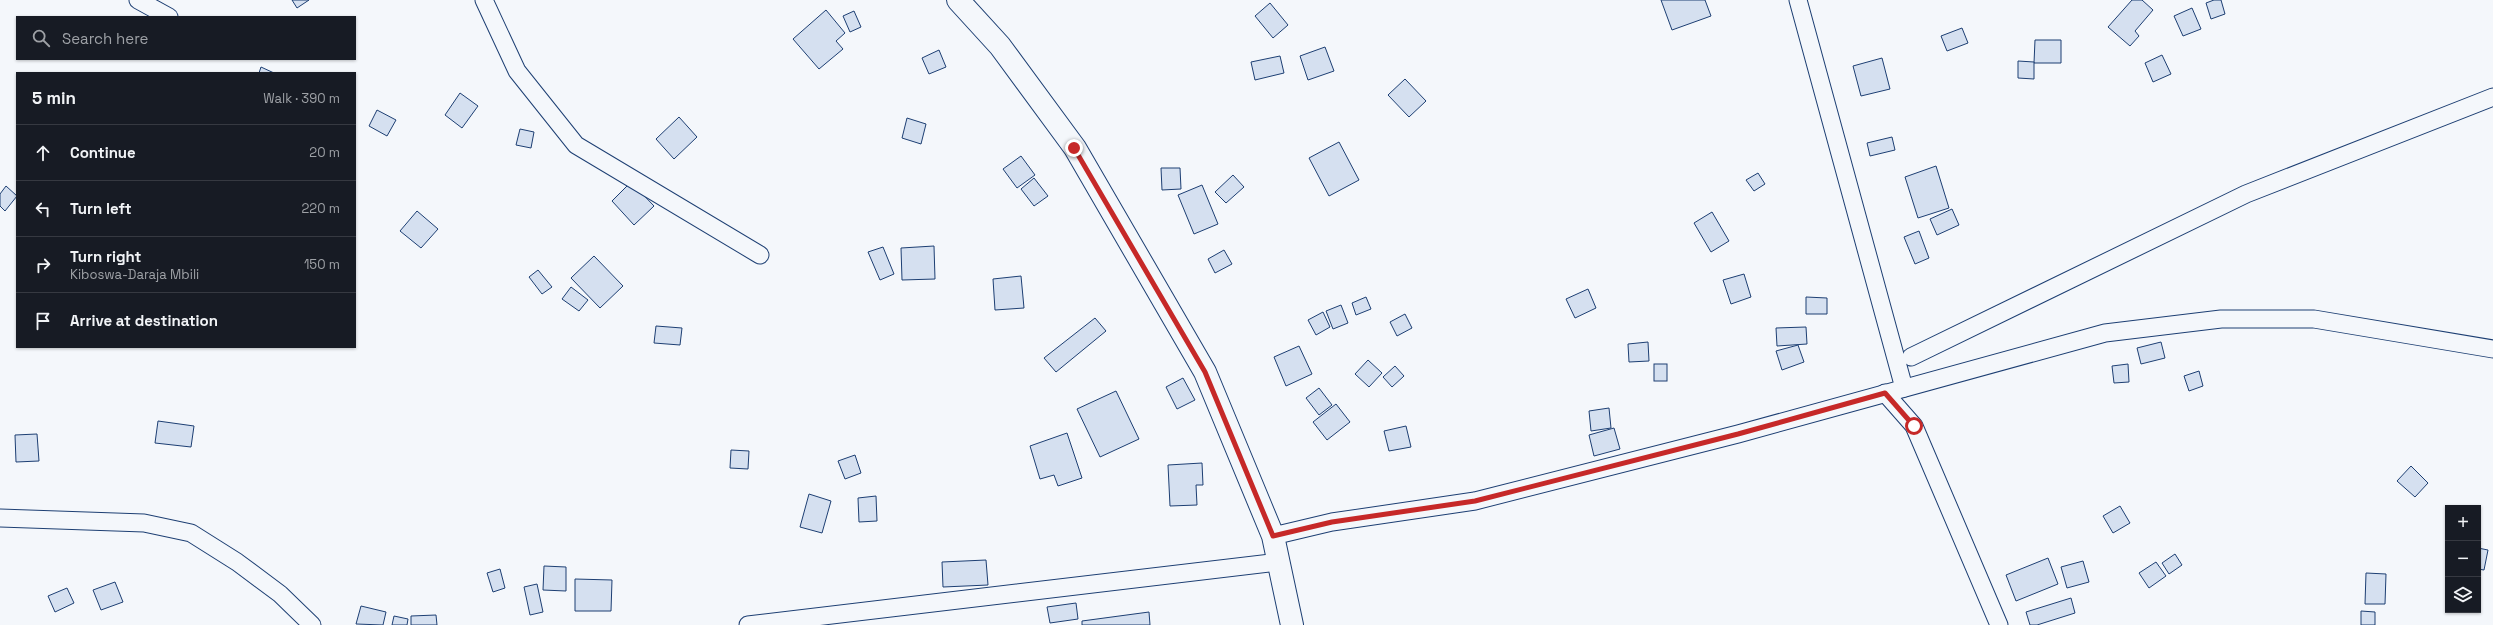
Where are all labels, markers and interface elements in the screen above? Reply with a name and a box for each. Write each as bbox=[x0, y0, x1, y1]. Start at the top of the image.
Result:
search box bbox=[16, 16, 356, 60]
icon: search bbox=[30, 27, 52, 49]
text: Search here bbox=[62, 29, 148, 48]
text: 5 min bbox=[32, 87, 76, 109]
text: Walk · 390 m bbox=[263, 90, 340, 107]
route end bbox=[1065, 139, 1083, 157]
icon: ahead bbox=[32, 142, 54, 164]
text: Continue bbox=[70, 143, 136, 162]
text: 20 m bbox=[309, 144, 340, 161]
icon: left bbox=[32, 198, 54, 220]
text: Turn left bbox=[70, 199, 132, 218]
text: 220 m bbox=[301, 200, 340, 217]
text: Turn right bbox=[70, 247, 141, 266]
icon: right bbox=[32, 254, 54, 276]
text: 150 m bbox=[304, 256, 340, 273]
text: Kiboswa-Daraja Mbili bbox=[70, 266, 199, 283]
icon: arrive bbox=[32, 310, 54, 332]
text: Arrive at destination bbox=[70, 311, 218, 330]
route start bbox=[1905, 417, 1923, 435]
map controls bbox=[2445, 505, 2481, 613]
button: + bbox=[2445, 505, 2481, 541]
button: − bbox=[2445, 541, 2481, 577]
button: layers bbox=[2445, 577, 2481, 613]

